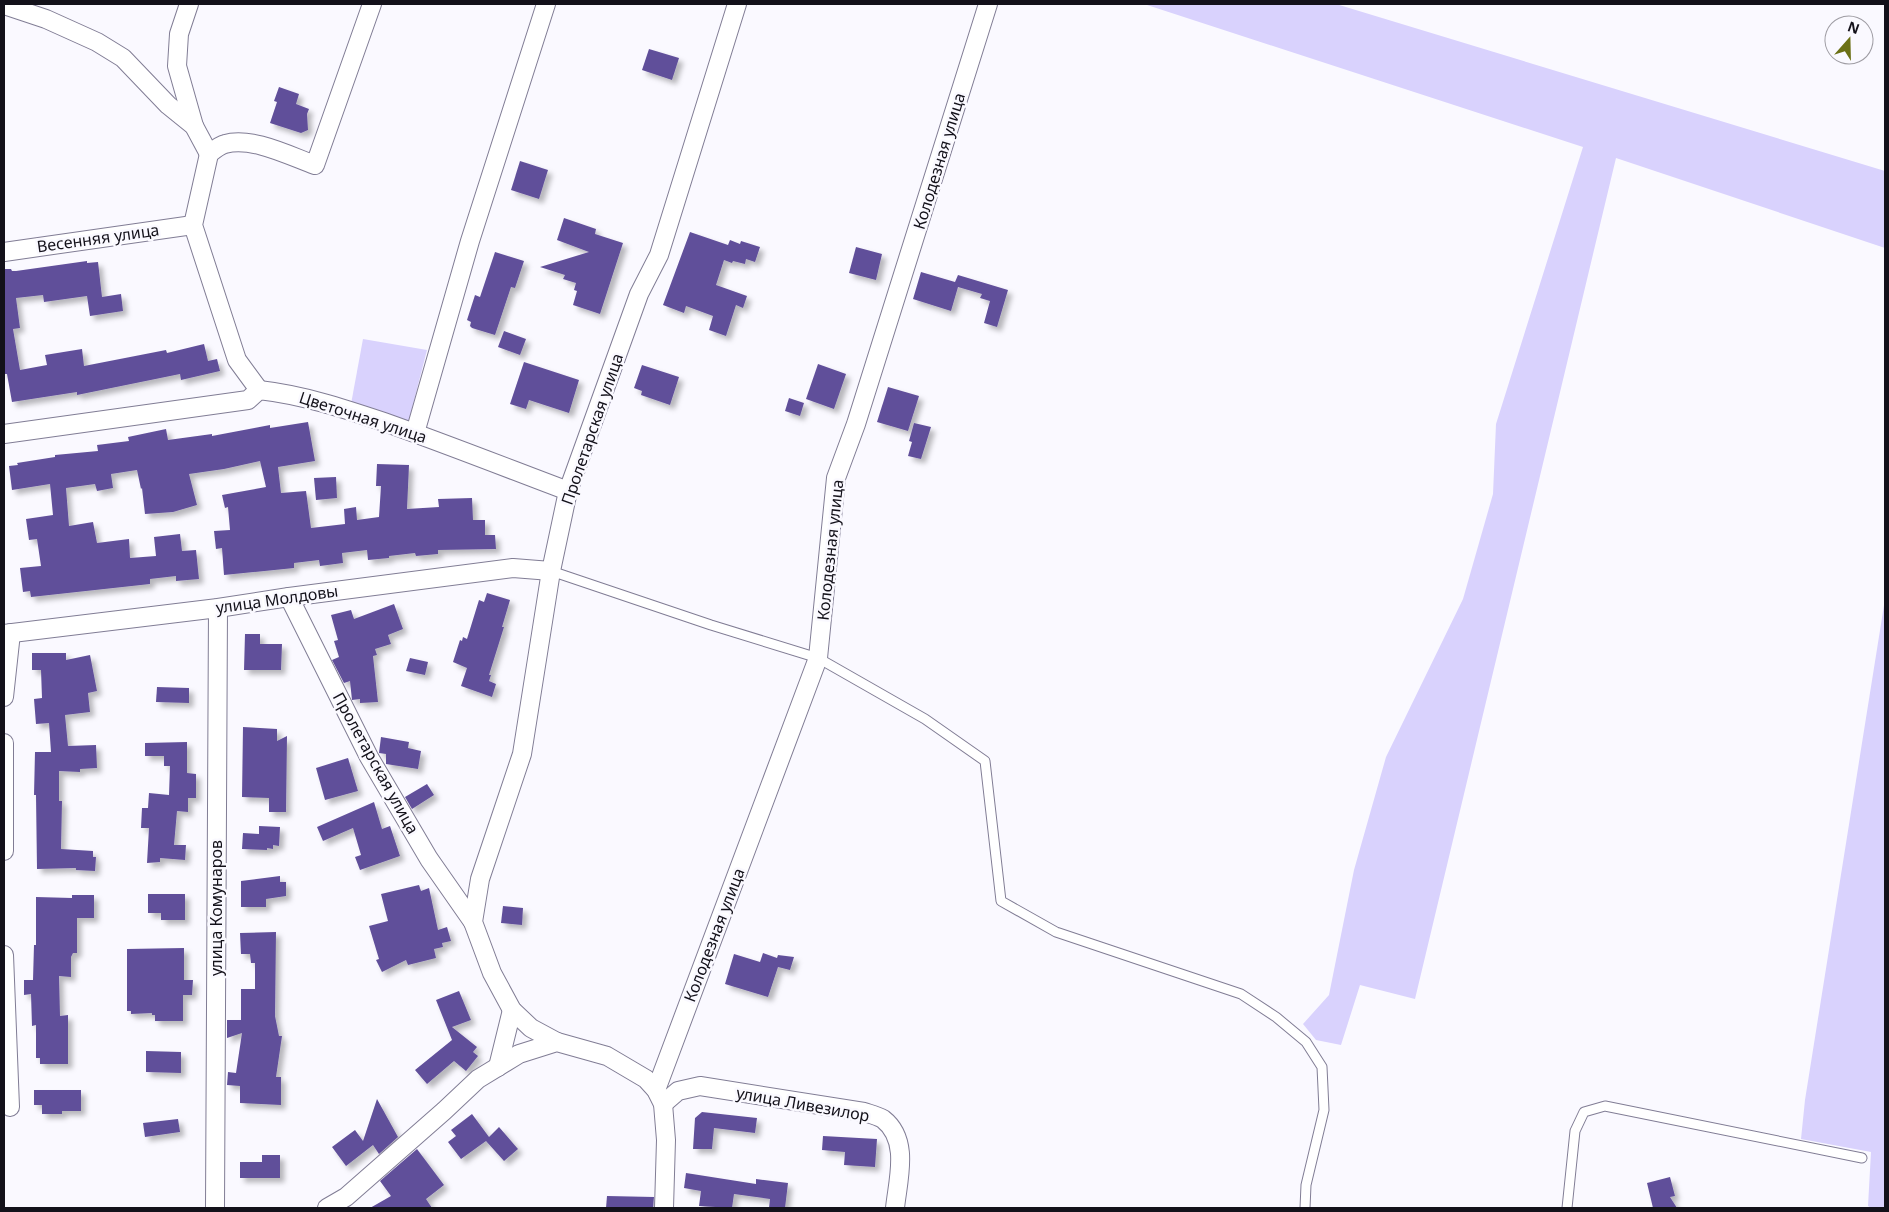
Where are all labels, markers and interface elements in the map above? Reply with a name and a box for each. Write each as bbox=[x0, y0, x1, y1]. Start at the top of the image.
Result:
north arrow bbox=[1824, 15, 1874, 65]
text: N bbox=[1845, 16, 1862, 38]
street label: Колодезная улица bbox=[908, 90, 970, 232]
street label: Весенняя улица bbox=[35, 219, 161, 257]
street label: Пролетарская улица bbox=[556, 350, 628, 508]
street label: Цветочная улица bbox=[296, 386, 430, 448]
street label: Колодезная улица bbox=[812, 478, 848, 622]
street label: улица Молдовы bbox=[214, 580, 340, 618]
street label: Пролетарская улица bbox=[328, 688, 424, 838]
street label: улица Комунаров bbox=[205, 840, 227, 976]
street label: Колодезная улица bbox=[678, 865, 750, 1005]
street label: улица Ливезилор bbox=[735, 1081, 871, 1127]

